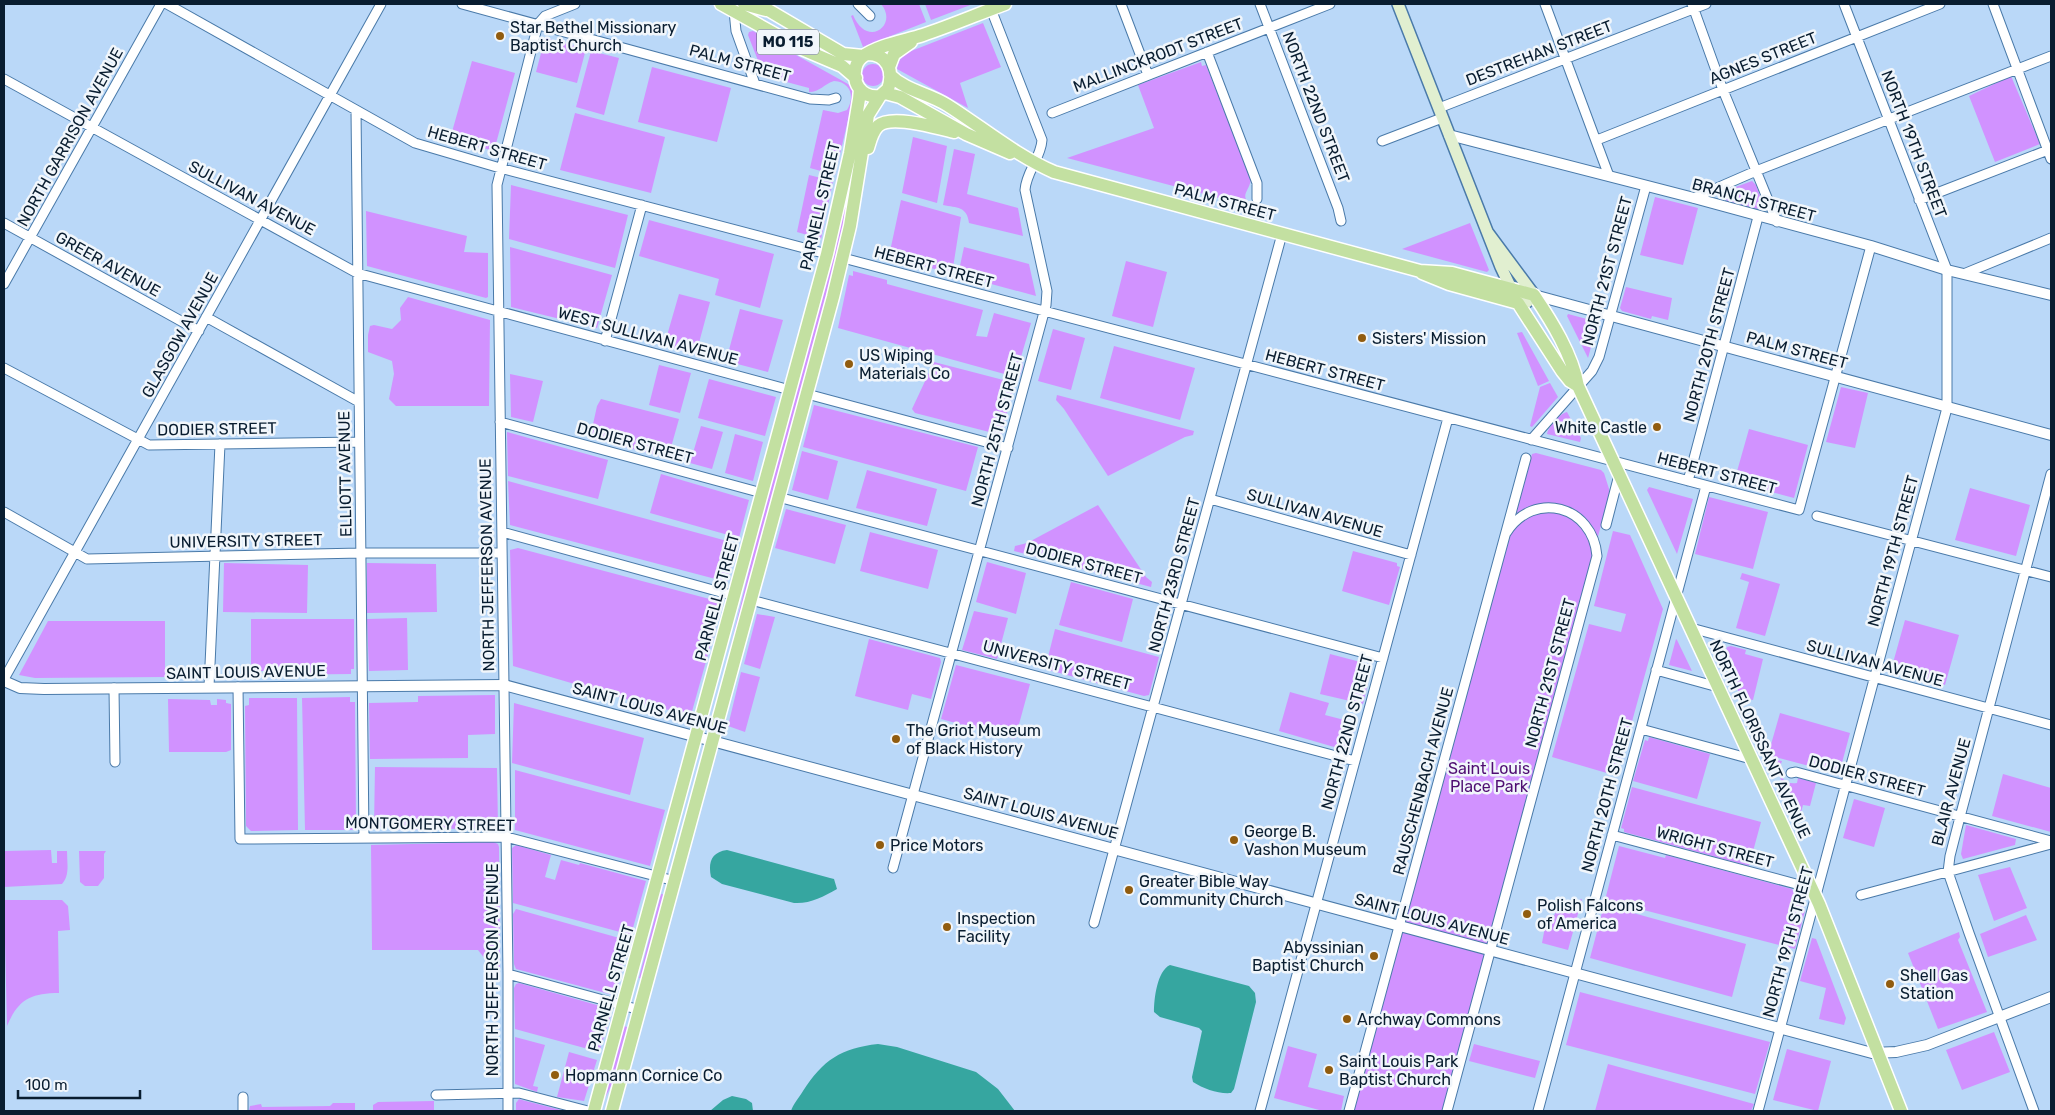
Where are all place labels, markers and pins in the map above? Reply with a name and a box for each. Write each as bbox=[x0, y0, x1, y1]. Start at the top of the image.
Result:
place label: Star Bethel Missionary Baptist Church bbox=[510, 18, 677, 55]
marker: Star Bethel Missionary Baptist Church bbox=[494, 30, 506, 42]
place label: Sisters' Mission bbox=[1372, 329, 1486, 348]
marker: Sisters' Mission bbox=[1356, 332, 1368, 344]
place label: US Wiping Materials Co bbox=[859, 346, 950, 383]
marker: US Wiping Materials Co bbox=[843, 358, 855, 370]
place label: White Castle bbox=[1555, 418, 1647, 437]
marker: White Castle bbox=[1651, 421, 1663, 433]
place label: The Griot Museum of Black History bbox=[906, 721, 1041, 758]
marker: The Griot Museum of Black History bbox=[890, 733, 902, 745]
place label: George B. Vashon Museum bbox=[1244, 822, 1366, 859]
marker: George B. Vashon Museum bbox=[1228, 834, 1240, 846]
place label: Price Motors bbox=[890, 836, 983, 855]
marker: Price Motors bbox=[874, 839, 886, 851]
place label: Greater Bible Way Community Church bbox=[1139, 872, 1284, 909]
marker: Greater Bible Way Community Church bbox=[1123, 884, 1135, 896]
place label: Polish Falcons of America bbox=[1537, 896, 1643, 933]
marker: Polish Falcons of America bbox=[1521, 908, 1533, 920]
place label: Inspection Facility bbox=[957, 909, 1036, 946]
marker: Inspection Facility bbox=[941, 921, 953, 933]
place label: Abyssinian Baptist Church bbox=[1252, 938, 1364, 975]
marker: Abyssinian Baptist Church bbox=[1368, 950, 1380, 962]
place label: Shell Gas Station bbox=[1900, 966, 1968, 1003]
marker: Shell Gas Station bbox=[1884, 978, 1896, 990]
place label: Archway Commons bbox=[1357, 1010, 1501, 1029]
marker: Archway Commons bbox=[1341, 1013, 1353, 1025]
place label: Saint Louis Park Baptist Church bbox=[1339, 1052, 1459, 1089]
marker: Saint Louis Park Baptist Church bbox=[1323, 1064, 1335, 1076]
place label: Hopmann Cornice Co bbox=[565, 1066, 723, 1085]
marker: Hopmann Cornice Co bbox=[549, 1069, 561, 1081]

